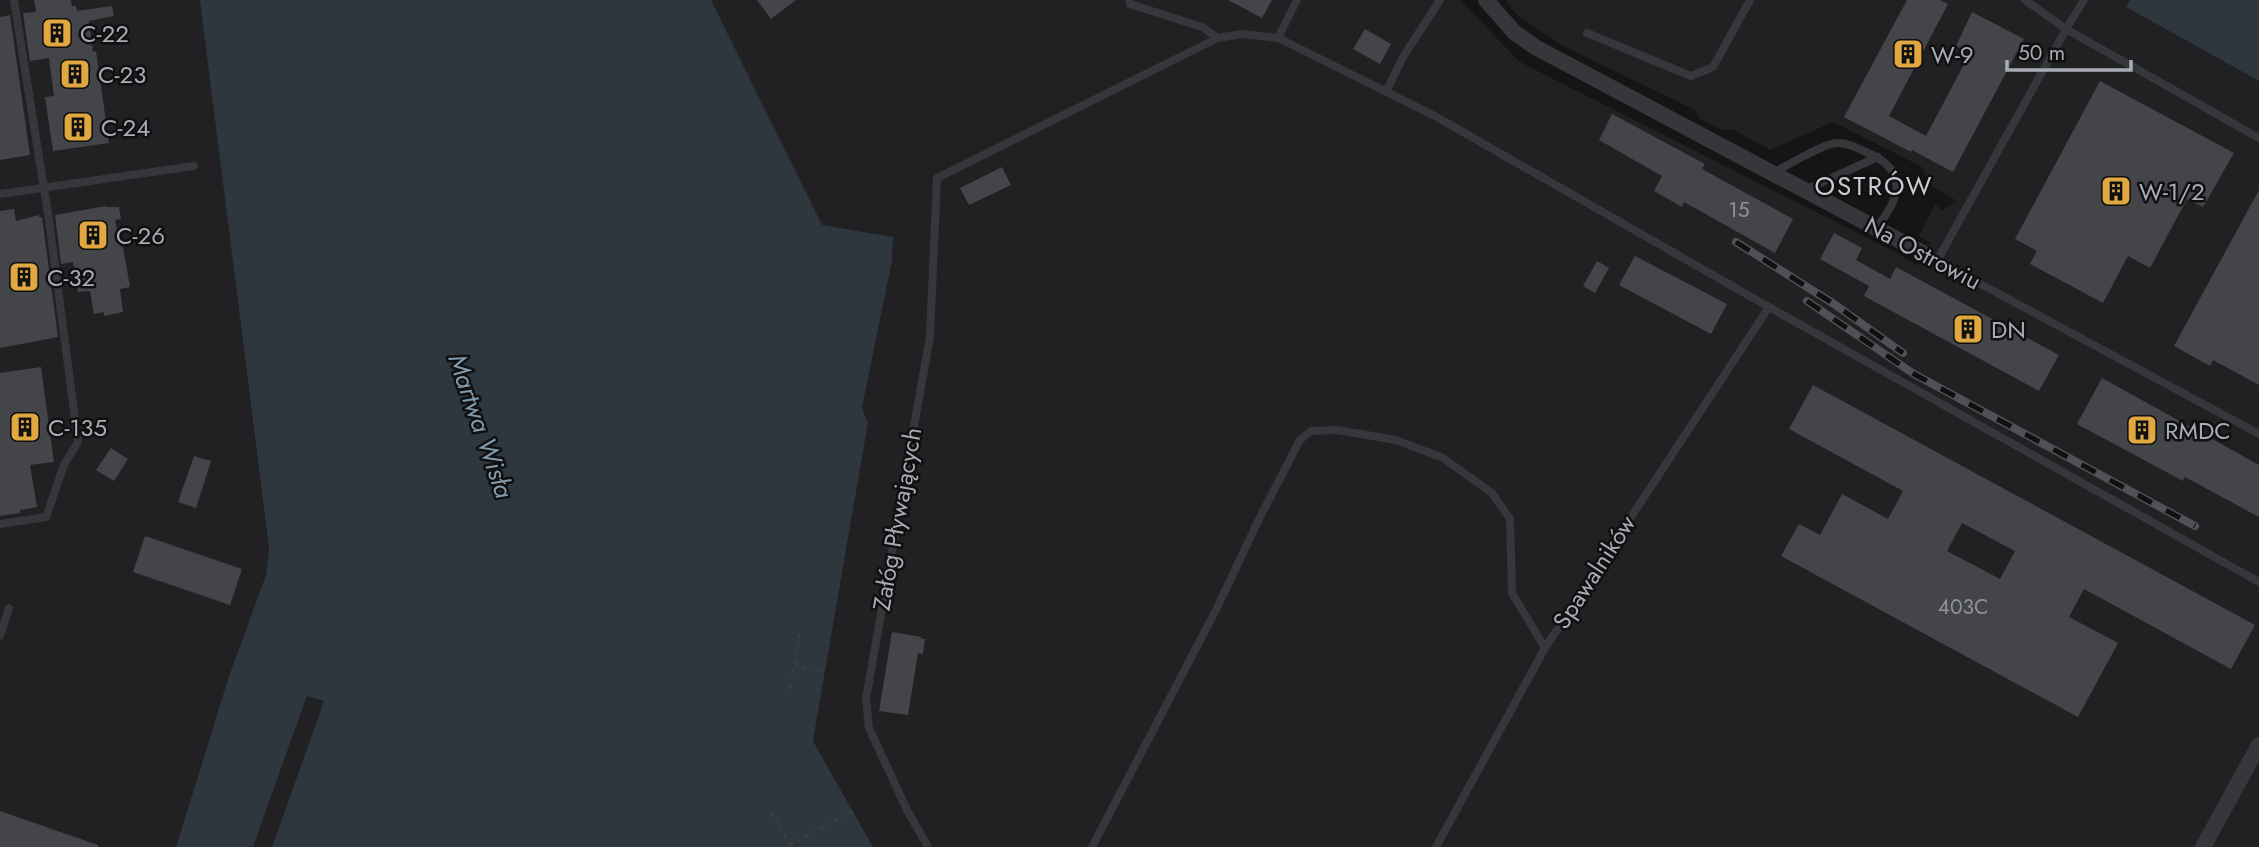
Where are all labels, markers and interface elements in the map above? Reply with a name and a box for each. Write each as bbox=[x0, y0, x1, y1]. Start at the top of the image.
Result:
building icon: C-22 bbox=[40, 16, 74, 50]
place label: C-22 bbox=[80, 16, 129, 51]
scale bar bbox=[2007, 28, 2131, 72]
building icon: W-9 bbox=[1891, 37, 1925, 71]
place label: W-9 bbox=[1931, 37, 1974, 72]
text: 50 m bbox=[2018, 38, 2065, 68]
building icon: C-23 bbox=[58, 57, 92, 91]
place label: C-23 bbox=[98, 57, 146, 92]
building icon: C-24 bbox=[61, 110, 95, 144]
place label: C-24 bbox=[101, 110, 150, 145]
district label: OSTRÓW bbox=[1815, 167, 1933, 205]
building icon: W-1/2 bbox=[2099, 174, 2133, 208]
place label: W-1/2 bbox=[2139, 174, 2205, 209]
house number: 15 bbox=[1728, 195, 1750, 225]
street label: Na Ostrowiu bbox=[1858, 208, 1988, 298]
building icon: C-26 bbox=[76, 218, 110, 252]
place label: C-26 bbox=[116, 218, 165, 253]
building icon: C-32 bbox=[7, 260, 41, 294]
place label: C-32 bbox=[47, 260, 95, 295]
building icon: DN bbox=[1951, 312, 1985, 346]
place label: DN bbox=[1991, 312, 2026, 347]
water label: Martwa Wisła bbox=[438, 349, 524, 504]
building icon: C-135 bbox=[8, 410, 42, 444]
place label: C-135 bbox=[48, 410, 107, 445]
building icon: RMDC bbox=[2125, 413, 2159, 447]
place label: RMDC bbox=[2165, 413, 2231, 448]
street label: Załóg Pływających bbox=[864, 425, 930, 613]
street label: Spawalników bbox=[1544, 507, 1644, 636]
house number: 403C bbox=[1938, 592, 1988, 622]

